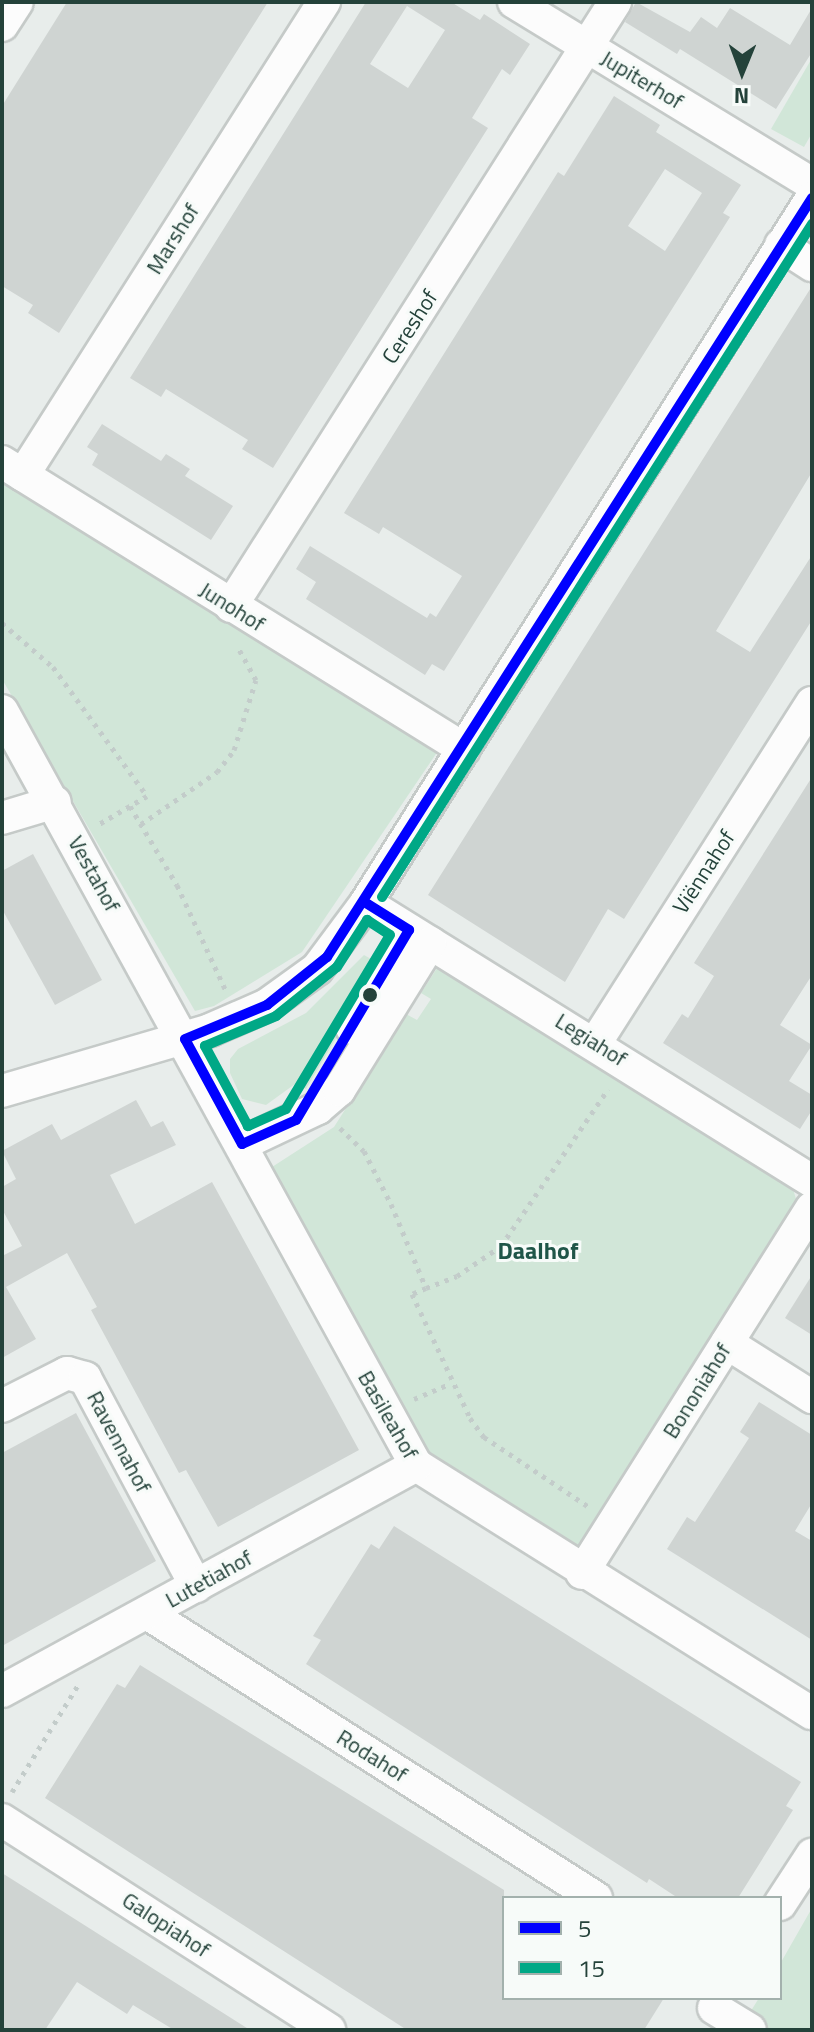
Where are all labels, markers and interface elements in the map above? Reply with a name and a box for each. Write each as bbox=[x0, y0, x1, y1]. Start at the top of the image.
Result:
north arrow bbox=[702, 32, 782, 112]
street label: Jupiterhof bbox=[596, 45, 688, 115]
text: N bbox=[734, 79, 750, 113]
street label: Marshof bbox=[141, 199, 205, 279]
street label: Cereshof bbox=[377, 285, 443, 369]
street label: Junohof bbox=[194, 577, 270, 637]
street label: Viënnahof bbox=[667, 825, 741, 919]
street label: Vestahof bbox=[62, 831, 126, 917]
unlabelled marker bbox=[362, 987, 378, 1003]
street label: Legiahof bbox=[550, 1008, 632, 1072]
district label: Daalhof bbox=[498, 1237, 578, 1265]
street label: Bononiahof bbox=[657, 1339, 737, 1443]
street label: Basileahof bbox=[352, 1366, 424, 1464]
street label: Ravennahof bbox=[81, 1387, 157, 1497]
street label: Lutetiahof bbox=[161, 1544, 257, 1614]
street label: Rodahof bbox=[332, 1724, 412, 1788]
street label: Galopiahof bbox=[117, 1887, 215, 1963]
legend bbox=[502, 1896, 782, 2000]
text: 5 bbox=[578, 1910, 591, 1946]
text: 15 bbox=[578, 1950, 605, 1986]

